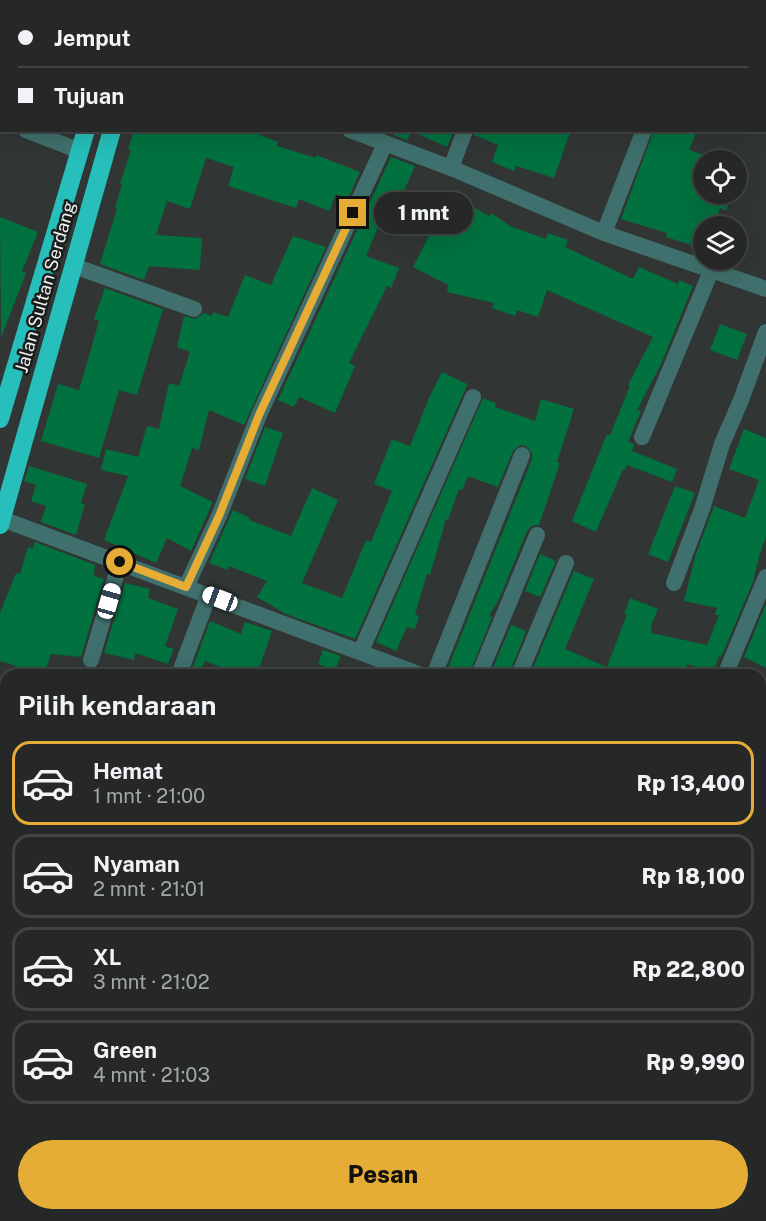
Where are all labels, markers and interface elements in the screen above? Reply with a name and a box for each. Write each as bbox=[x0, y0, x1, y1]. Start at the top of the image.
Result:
text: Jemput bbox=[54, 25, 131, 51]
text: Tujuan bbox=[54, 83, 124, 109]
map controls bbox=[693, 150, 747, 270]
button: locate bbox=[693, 150, 747, 204]
callout: 1 mnt bbox=[374, 192, 473, 234]
street label: Jalan Sultan Serdang bbox=[10, 199, 80, 375]
route end bbox=[339, 199, 366, 226]
text: 1 mnt bbox=[398, 201, 449, 225]
button: layers bbox=[693, 216, 747, 270]
route start bbox=[106, 548, 133, 575]
car bbox=[95, 581, 123, 621]
car bbox=[200, 584, 240, 614]
text: Pilih kendaraan bbox=[18, 689, 217, 721]
icon: car bbox=[21, 756, 75, 810]
text: Hemat bbox=[93, 758, 163, 784]
text: Rp 13,400 bbox=[637, 770, 745, 796]
text: 1 mnt · 21:00 bbox=[93, 784, 205, 808]
icon: car bbox=[21, 849, 75, 903]
text: Nyaman bbox=[93, 851, 180, 877]
text: Rp 18,100 bbox=[642, 863, 745, 889]
text: 2 mnt · 21:01 bbox=[93, 877, 205, 901]
icon: car bbox=[21, 942, 75, 996]
text: XL bbox=[93, 944, 121, 970]
text: Rp 22,800 bbox=[632, 956, 745, 982]
text: 3 mnt · 21:02 bbox=[93, 970, 210, 994]
icon: car bbox=[21, 1035, 75, 1089]
text: Green bbox=[93, 1037, 157, 1063]
text: Rp 9,990 bbox=[646, 1049, 745, 1075]
text: 4 mnt · 21:03 bbox=[93, 1063, 210, 1087]
button: Pesan bbox=[18, 1140, 748, 1209]

